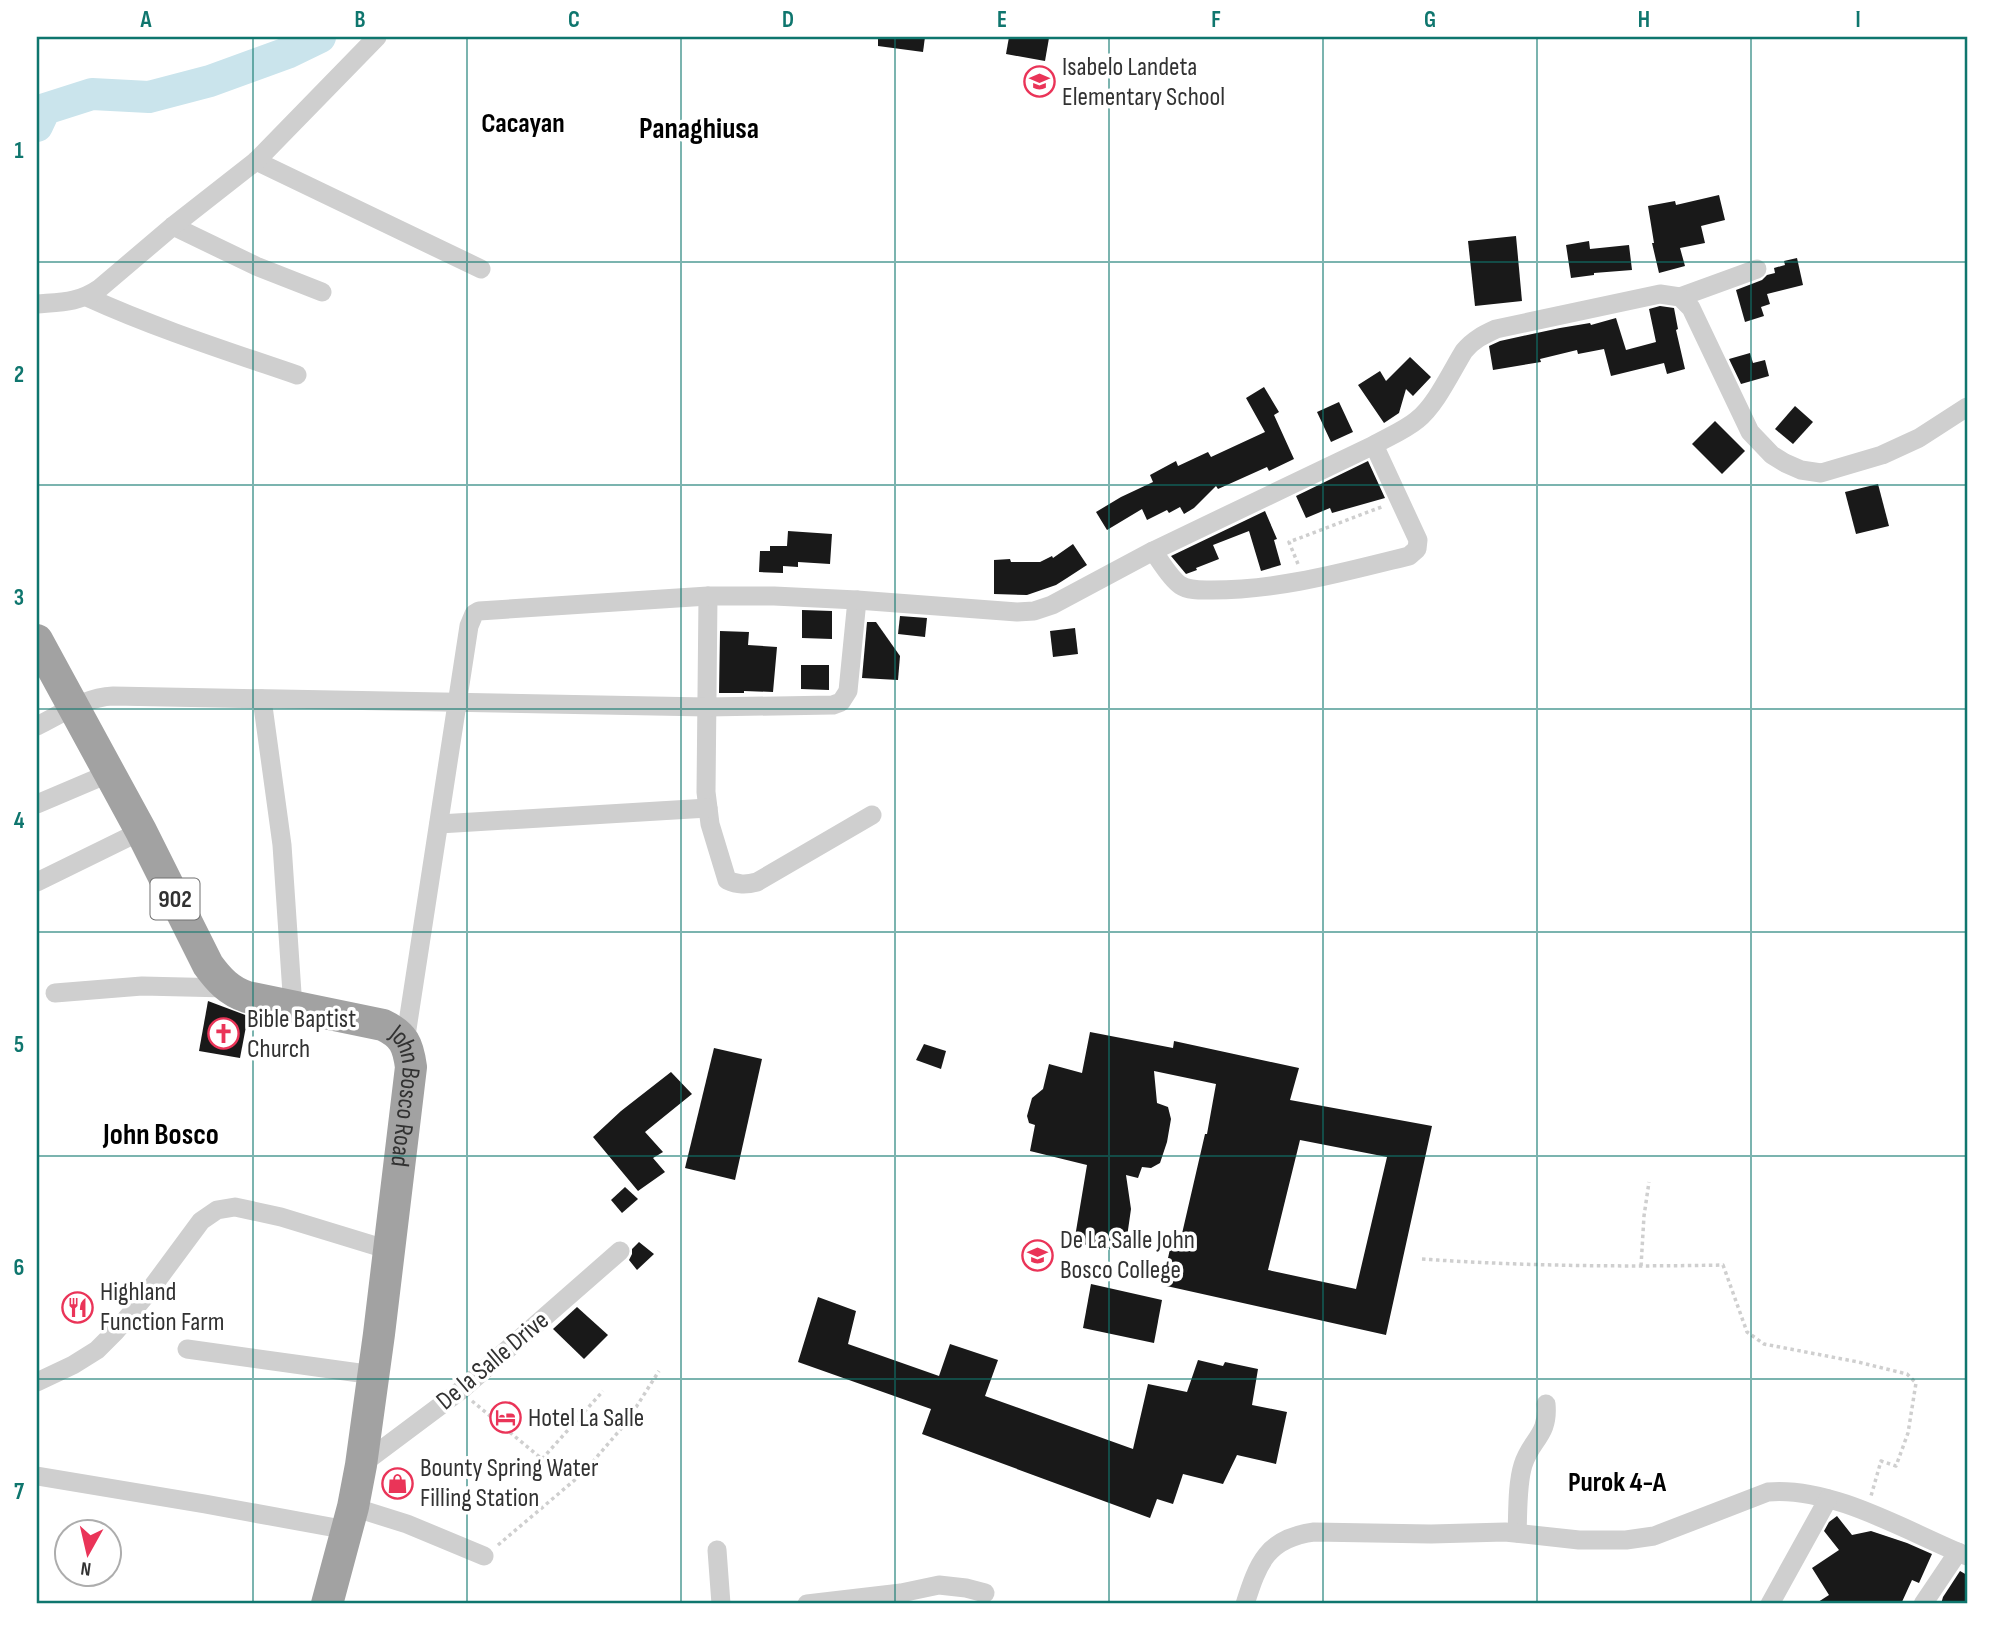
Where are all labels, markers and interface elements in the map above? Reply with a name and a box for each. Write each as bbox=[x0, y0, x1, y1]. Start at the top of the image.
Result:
text: A bbox=[140, 6, 153, 34]
text: B bbox=[355, 6, 366, 34]
text: C bbox=[568, 6, 580, 34]
text: D bbox=[782, 6, 794, 34]
text: E bbox=[997, 6, 1007, 34]
text: F bbox=[1211, 6, 1221, 34]
text: G bbox=[1424, 6, 1436, 34]
text: H bbox=[1638, 6, 1650, 34]
text: I bbox=[1855, 6, 1861, 34]
place label: Isabelo Landeta Elementary School bbox=[1062, 52, 1225, 113]
school or university icon: Isabelo Landeta Elementary School bbox=[1022, 65, 1056, 99]
district label: Cacayan bbox=[481, 107, 565, 140]
district label: Panaghiusa bbox=[639, 111, 759, 147]
text: 1 bbox=[14, 137, 24, 165]
text: 2 bbox=[14, 361, 24, 389]
text: 3 bbox=[14, 584, 24, 612]
text: 4 bbox=[14, 807, 25, 835]
road number: 902 bbox=[150, 878, 200, 919]
place label: Bible Baptist Church bbox=[247, 1004, 356, 1065]
church icon: Bible Baptist Church bbox=[207, 1017, 241, 1051]
street label: John Bosco Road bbox=[383, 1017, 426, 1169]
text: 5 bbox=[14, 1031, 24, 1059]
district label: John Bosco bbox=[102, 1117, 219, 1153]
place label: De La Salle John Bosco College bbox=[1060, 1225, 1195, 1286]
school or university icon: De La Salle John Bosco College bbox=[1020, 1238, 1054, 1272]
text: 6 bbox=[14, 1254, 24, 1282]
place label: Highland Function Farm bbox=[100, 1277, 224, 1338]
restaurant icon: Highland Function Farm bbox=[60, 1290, 94, 1324]
street label: De la Salle Drive bbox=[431, 1305, 555, 1417]
hotel icon: Hotel La Salle bbox=[488, 1401, 522, 1435]
place label: Hotel La Salle bbox=[528, 1403, 644, 1434]
place label: Bounty Spring Water Filling Station bbox=[420, 1453, 599, 1514]
shop icon: Bounty Spring Water Filling Station bbox=[380, 1466, 414, 1500]
district label: Purok 4-A bbox=[1568, 1466, 1667, 1499]
text: 7 bbox=[14, 1478, 24, 1506]
north arrow bbox=[52, 1518, 122, 1588]
text: N bbox=[79, 1556, 92, 1580]

